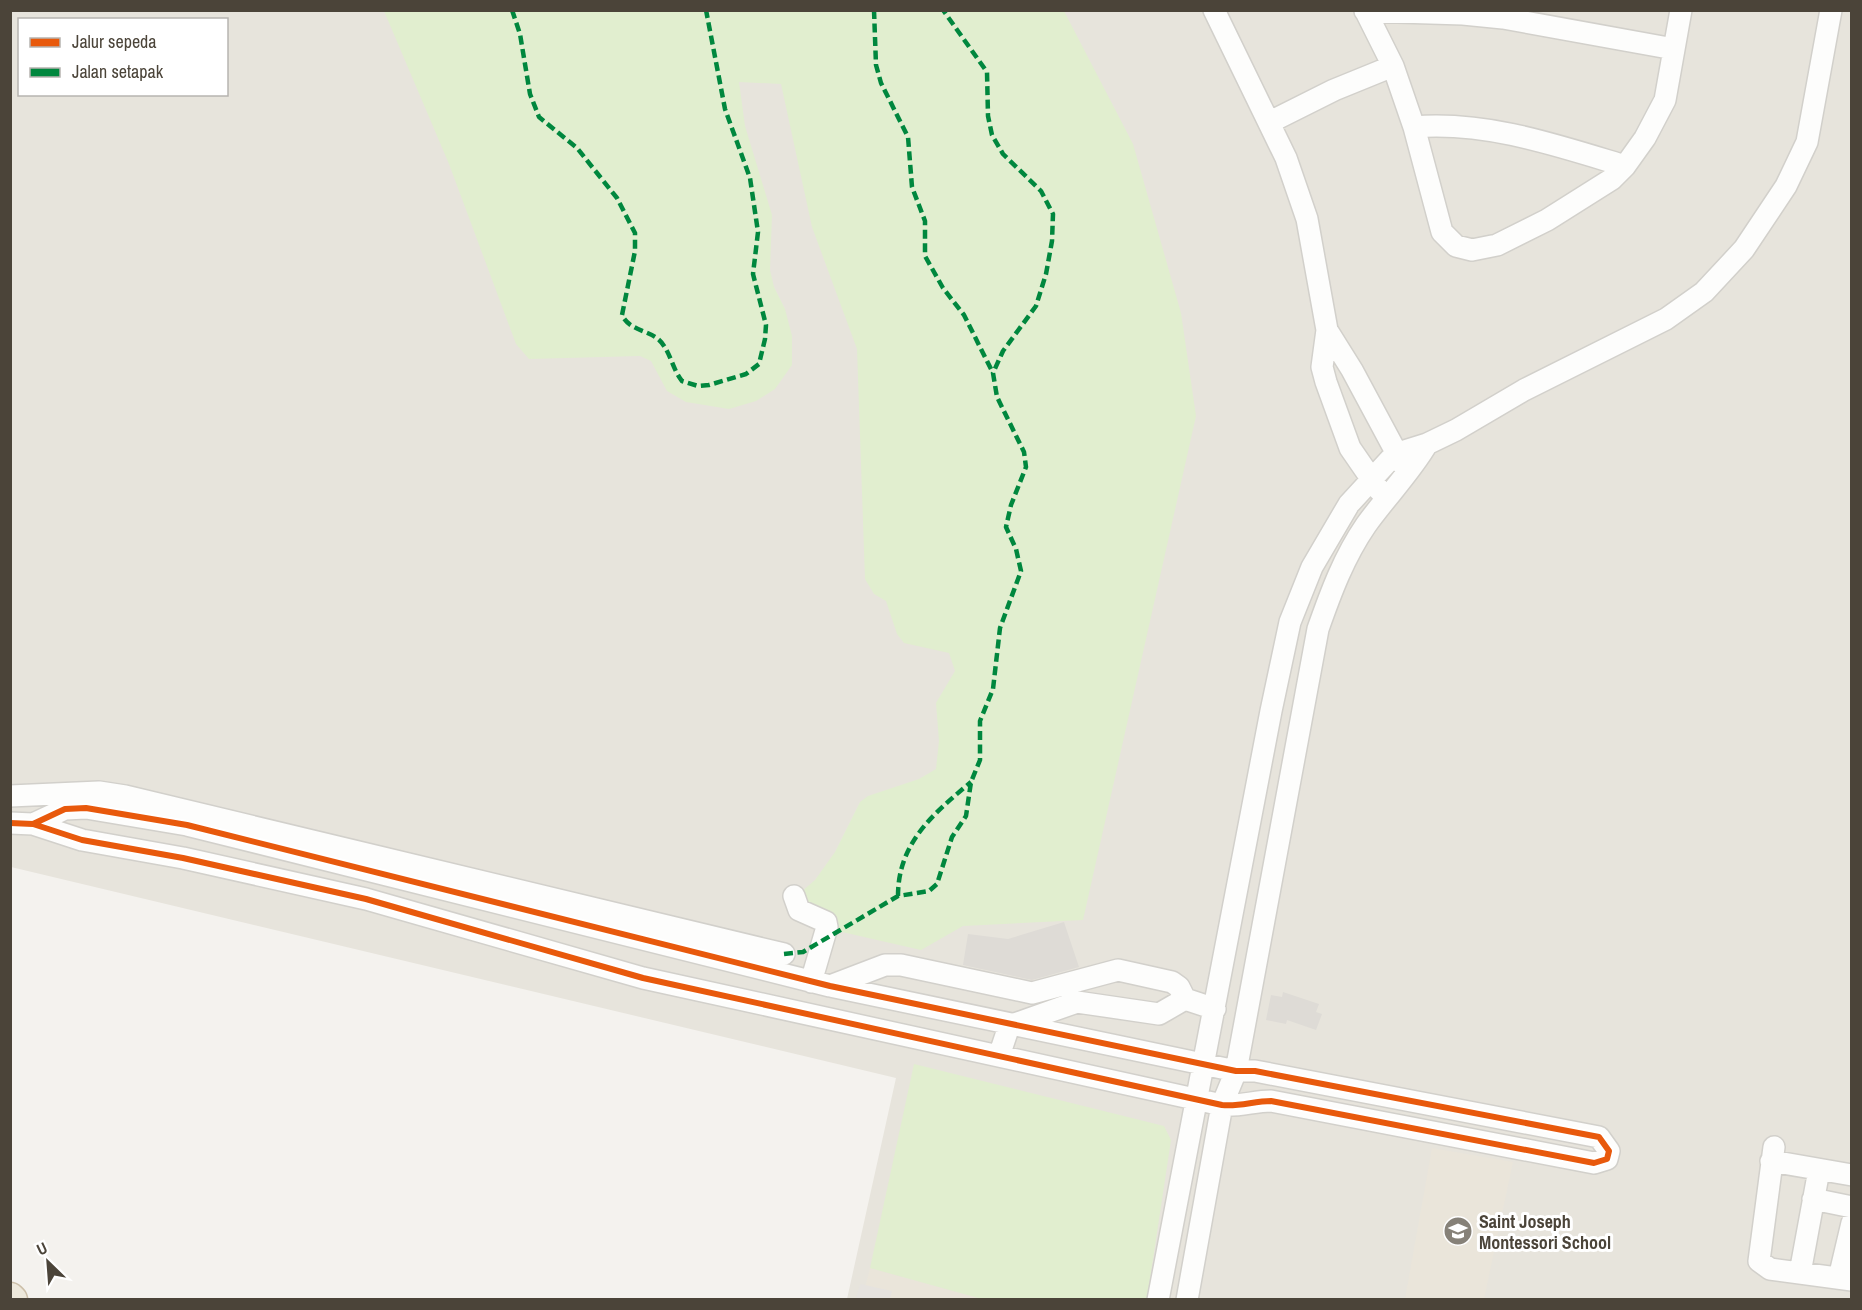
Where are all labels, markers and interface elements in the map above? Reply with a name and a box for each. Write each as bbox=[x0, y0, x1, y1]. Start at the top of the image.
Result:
legend bbox=[18, 18, 228, 96]
text: Jalur sepeda bbox=[72, 29, 157, 54]
text: Jalan setapak bbox=[72, 59, 164, 84]
place label: Saint Joseph Montessori School bbox=[1479, 1209, 1611, 1255]
school or university icon: Saint Joseph Montessori School bbox=[1442, 1215, 1474, 1247]
north arrow bbox=[18, 1232, 78, 1292]
text: U bbox=[33, 1236, 51, 1260]

